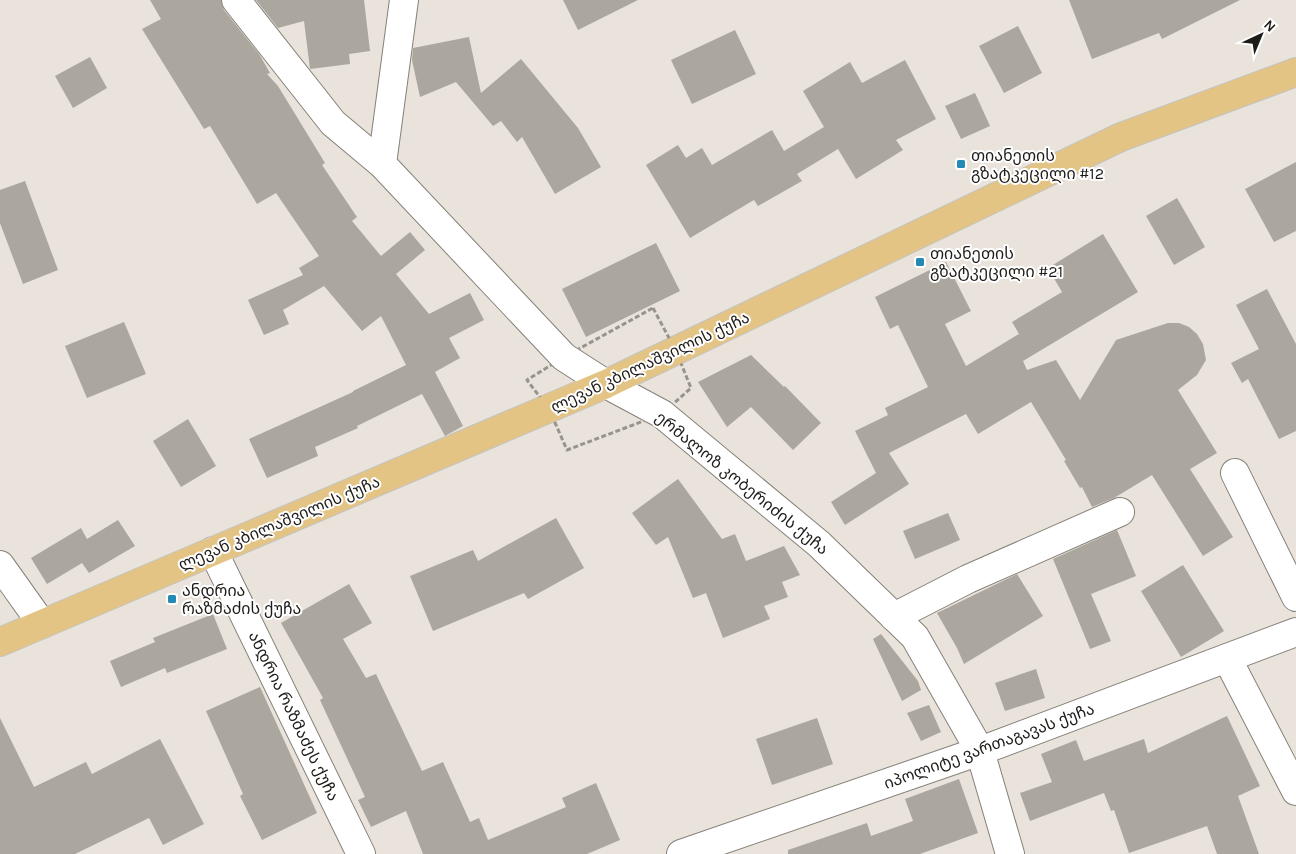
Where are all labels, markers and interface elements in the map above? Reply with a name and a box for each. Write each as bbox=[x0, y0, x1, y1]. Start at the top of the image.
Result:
north arrow bbox=[1236, 10, 1286, 60]
text: N bbox=[1260, 16, 1279, 36]
place label: თიანეთის გზატკეცილი #12 bbox=[971, 146, 1104, 184]
marker: თიანეთის გზატკეცილი #12 bbox=[955, 158, 967, 170]
place label: თიანეთის გზატკეცილი #21 bbox=[930, 244, 1063, 282]
marker: თიანეთის გზატკეცილი #21 bbox=[914, 256, 926, 268]
street label: ლევან კბილაშვილის ქუჩა bbox=[548, 307, 753, 417]
street label: ერმალოზ კობერიძის ქუჩა bbox=[651, 407, 832, 559]
street label: ლევან კბილაშვილის ქუჩა bbox=[175, 472, 383, 575]
place label: ანდრია რაზმაძის ქუჩა bbox=[182, 581, 301, 618]
marker: ანდრია რაზმაძის ქუჩა bbox=[166, 593, 178, 605]
street label: ანდრია რაზმაძეს ქუჩა bbox=[244, 628, 343, 804]
street label: იპოლიტე ვართაგავას ქუჩა bbox=[881, 699, 1097, 794]

